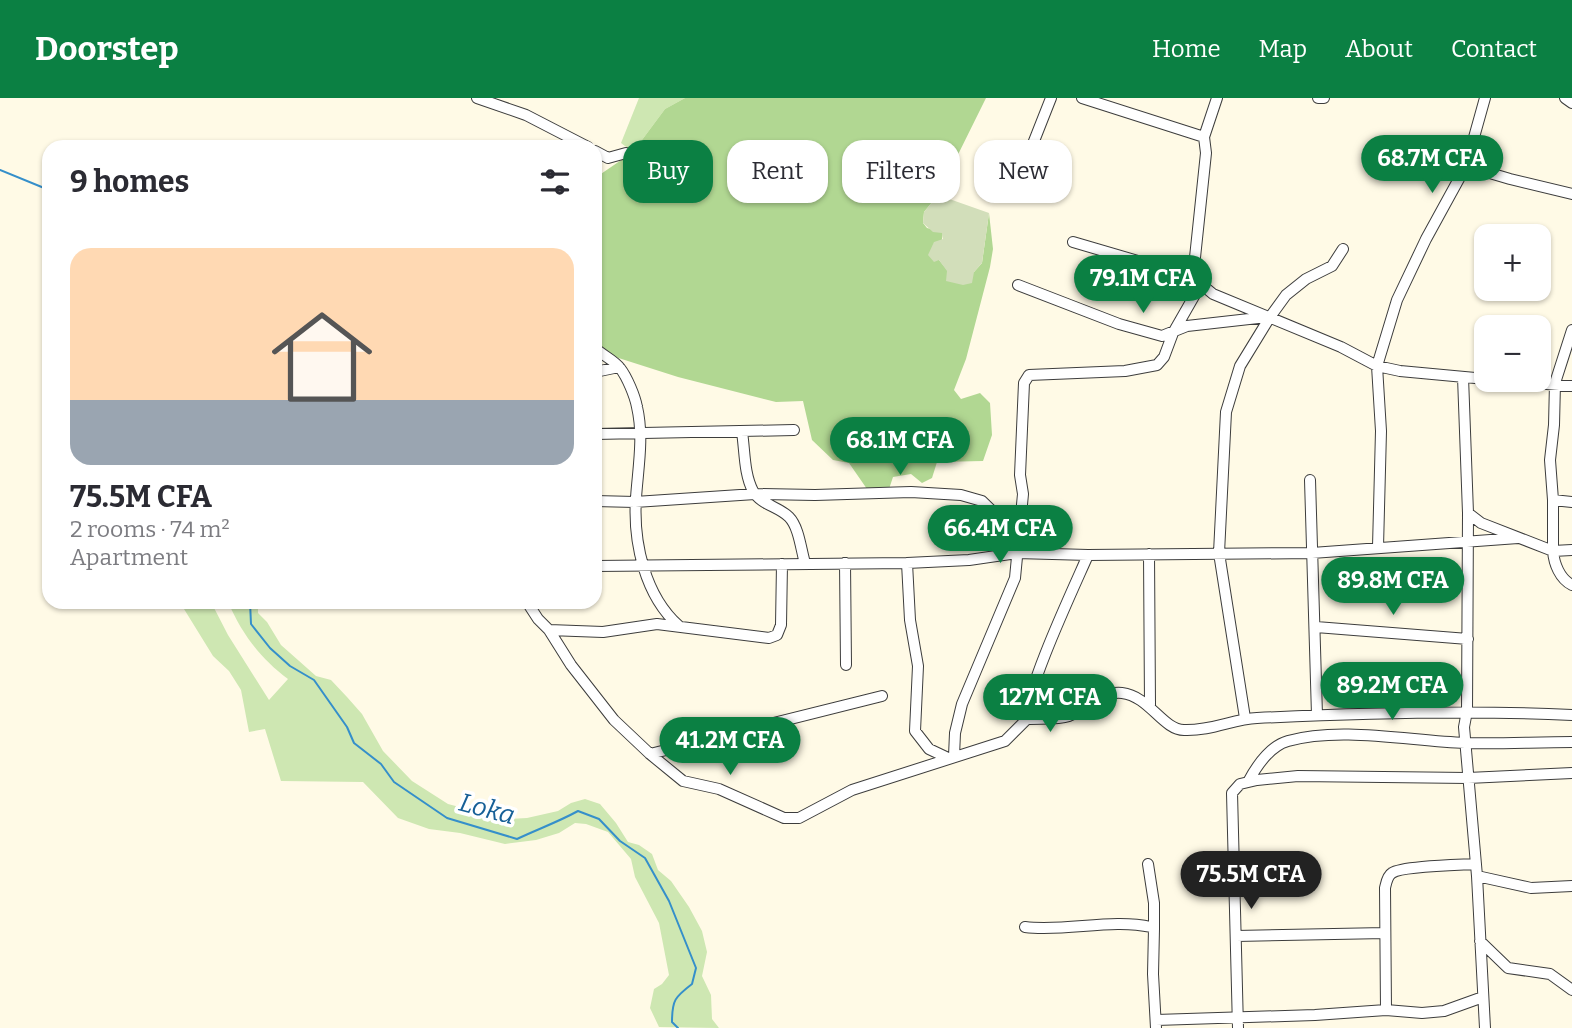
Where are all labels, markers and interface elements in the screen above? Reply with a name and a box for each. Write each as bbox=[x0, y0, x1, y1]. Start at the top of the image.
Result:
text: Doorstep bbox=[35, 29, 179, 69]
text: Home bbox=[1152, 35, 1221, 63]
text: Map bbox=[1259, 35, 1307, 63]
text: About bbox=[1345, 35, 1413, 63]
text: Contact bbox=[1451, 35, 1537, 63]
pin: 68.7M CFA bbox=[1352, 136, 1512, 195]
chip: Buy bbox=[623, 140, 713, 203]
chip: Rent bbox=[727, 140, 828, 203]
chip: Filters bbox=[842, 140, 960, 203]
chip: New bbox=[974, 140, 1072, 203]
text: 68.7M CFA bbox=[1377, 144, 1487, 172]
icon: filters bbox=[536, 163, 574, 201]
text: 9 homes bbox=[70, 164, 189, 200]
map controls bbox=[1474, 224, 1551, 392]
button: + bbox=[1474, 224, 1551, 301]
pin: 79.1M CFA bbox=[1063, 256, 1223, 315]
text: 79.1M CFA bbox=[1090, 264, 1196, 292]
icon: home bbox=[259, 294, 385, 420]
button: − bbox=[1474, 315, 1551, 392]
pin: 68.1M CFA bbox=[820, 418, 980, 477]
text: 68.1M CFA bbox=[846, 426, 954, 454]
text: 75.5M CFA bbox=[70, 479, 212, 515]
pin: 66.4M CFA bbox=[920, 505, 1080, 565]
text: 66.4M CFA bbox=[944, 514, 1056, 542]
text: 2 rooms · 74 m² bbox=[70, 515, 230, 543]
text: Apartment bbox=[70, 543, 188, 571]
pin: 89.8M CFA bbox=[1313, 558, 1473, 617]
text: 89.8M CFA bbox=[1337, 566, 1449, 594]
pin: 89.2M CFA bbox=[1312, 662, 1472, 722]
text: 89.2M CFA bbox=[1336, 671, 1448, 699]
pin: 127M CFA bbox=[978, 674, 1122, 734]
text: 127M CFA bbox=[999, 683, 1101, 711]
pin: 41.2M CFA bbox=[650, 718, 810, 777]
text: 41.2M CFA bbox=[675, 726, 785, 754]
water label: Loka bbox=[456, 787, 518, 831]
pin: 75.5M CFA bbox=[1171, 852, 1331, 911]
text: 75.5M CFA bbox=[1197, 860, 1305, 888]

